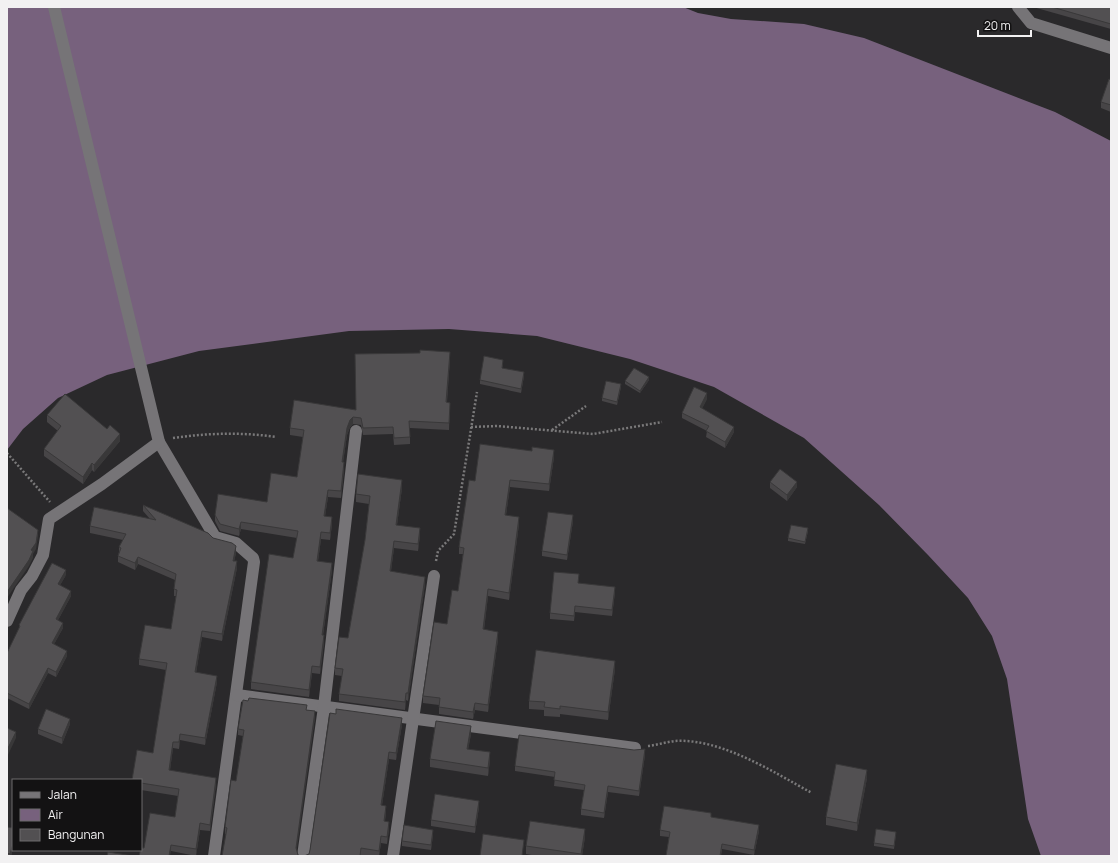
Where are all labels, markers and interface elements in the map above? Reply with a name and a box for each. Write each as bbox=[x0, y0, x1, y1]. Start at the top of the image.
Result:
scale bar bbox=[978, 12, 1031, 38]
text: 20 m bbox=[984, 17, 1011, 34]
legend bbox=[12, 779, 142, 851]
text: Jalan bbox=[48, 786, 77, 803]
text: Air bbox=[48, 806, 63, 823]
text: Bangunan bbox=[48, 826, 104, 843]

